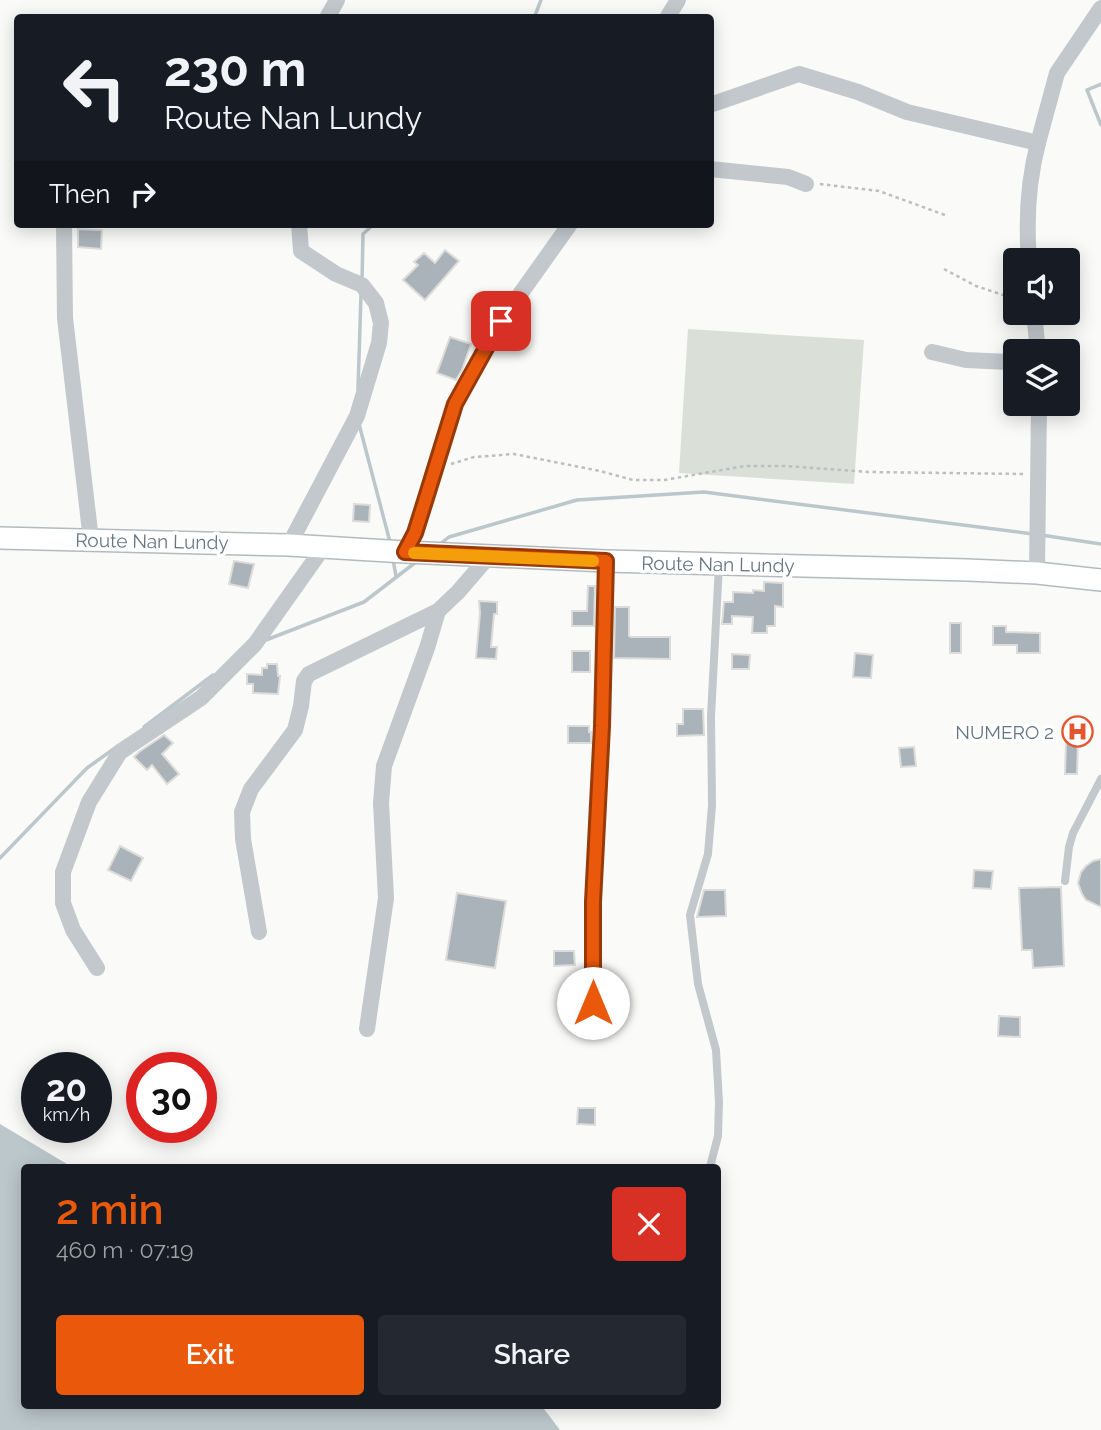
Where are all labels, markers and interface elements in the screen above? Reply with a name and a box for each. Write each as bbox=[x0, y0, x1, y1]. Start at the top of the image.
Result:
text: 230 m bbox=[164, 40, 306, 97]
icon: left bbox=[49, 42, 140, 133]
text: Route Nan Lundy bbox=[164, 99, 422, 136]
icon: right bbox=[124, 175, 162, 213]
text: Then bbox=[49, 179, 110, 209]
map controls bbox=[1003, 248, 1080, 416]
button: sound bbox=[1003, 248, 1080, 325]
pin bbox=[471, 291, 531, 351]
icon: arrive bbox=[482, 302, 520, 340]
button: layers bbox=[1003, 339, 1080, 416]
street label: Route Nan Lundy bbox=[75, 529, 229, 553]
street label: Route Nan Lundy bbox=[641, 552, 795, 576]
hospital icon: NUMERO 2 bbox=[1060, 715, 1094, 749]
place label: NUMERO 2 bbox=[955, 721, 1054, 743]
position arrow bbox=[556, 966, 630, 1040]
speed limit sign: 30 bbox=[126, 1052, 217, 1143]
text: 20 bbox=[46, 1068, 87, 1109]
text: km/h bbox=[43, 1104, 90, 1125]
text: 2 min bbox=[56, 1185, 164, 1234]
button: close bbox=[612, 1187, 686, 1261]
text: 460 m · 07:19 bbox=[56, 1236, 193, 1263]
button: Exit bbox=[56, 1315, 364, 1395]
button: Share bbox=[378, 1315, 686, 1395]

